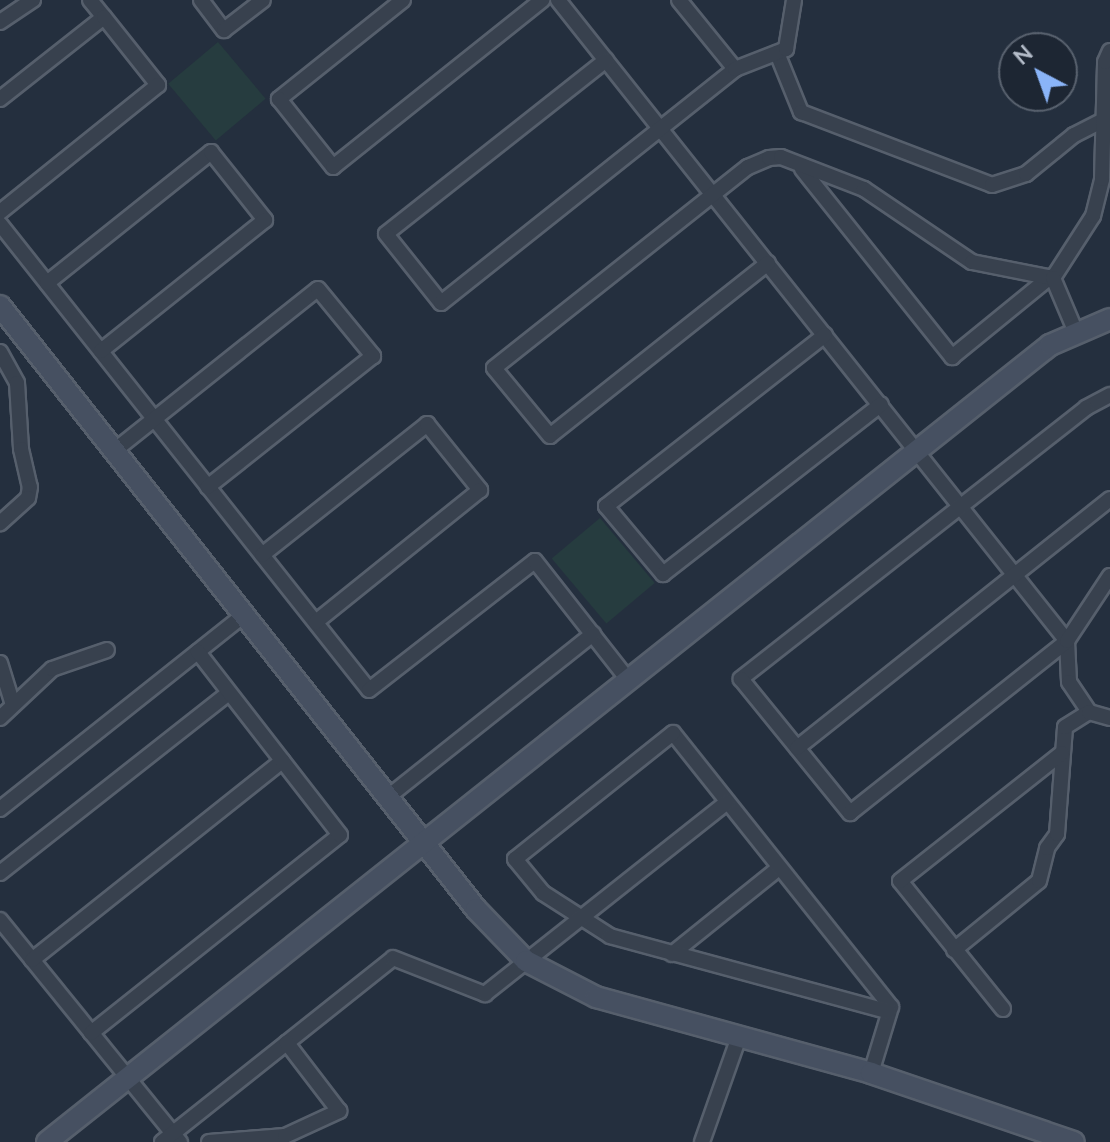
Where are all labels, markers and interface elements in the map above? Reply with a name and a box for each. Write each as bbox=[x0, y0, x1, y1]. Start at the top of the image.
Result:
north arrow bbox=[998, 32, 1078, 112]
text: N bbox=[1008, 39, 1040, 72]

